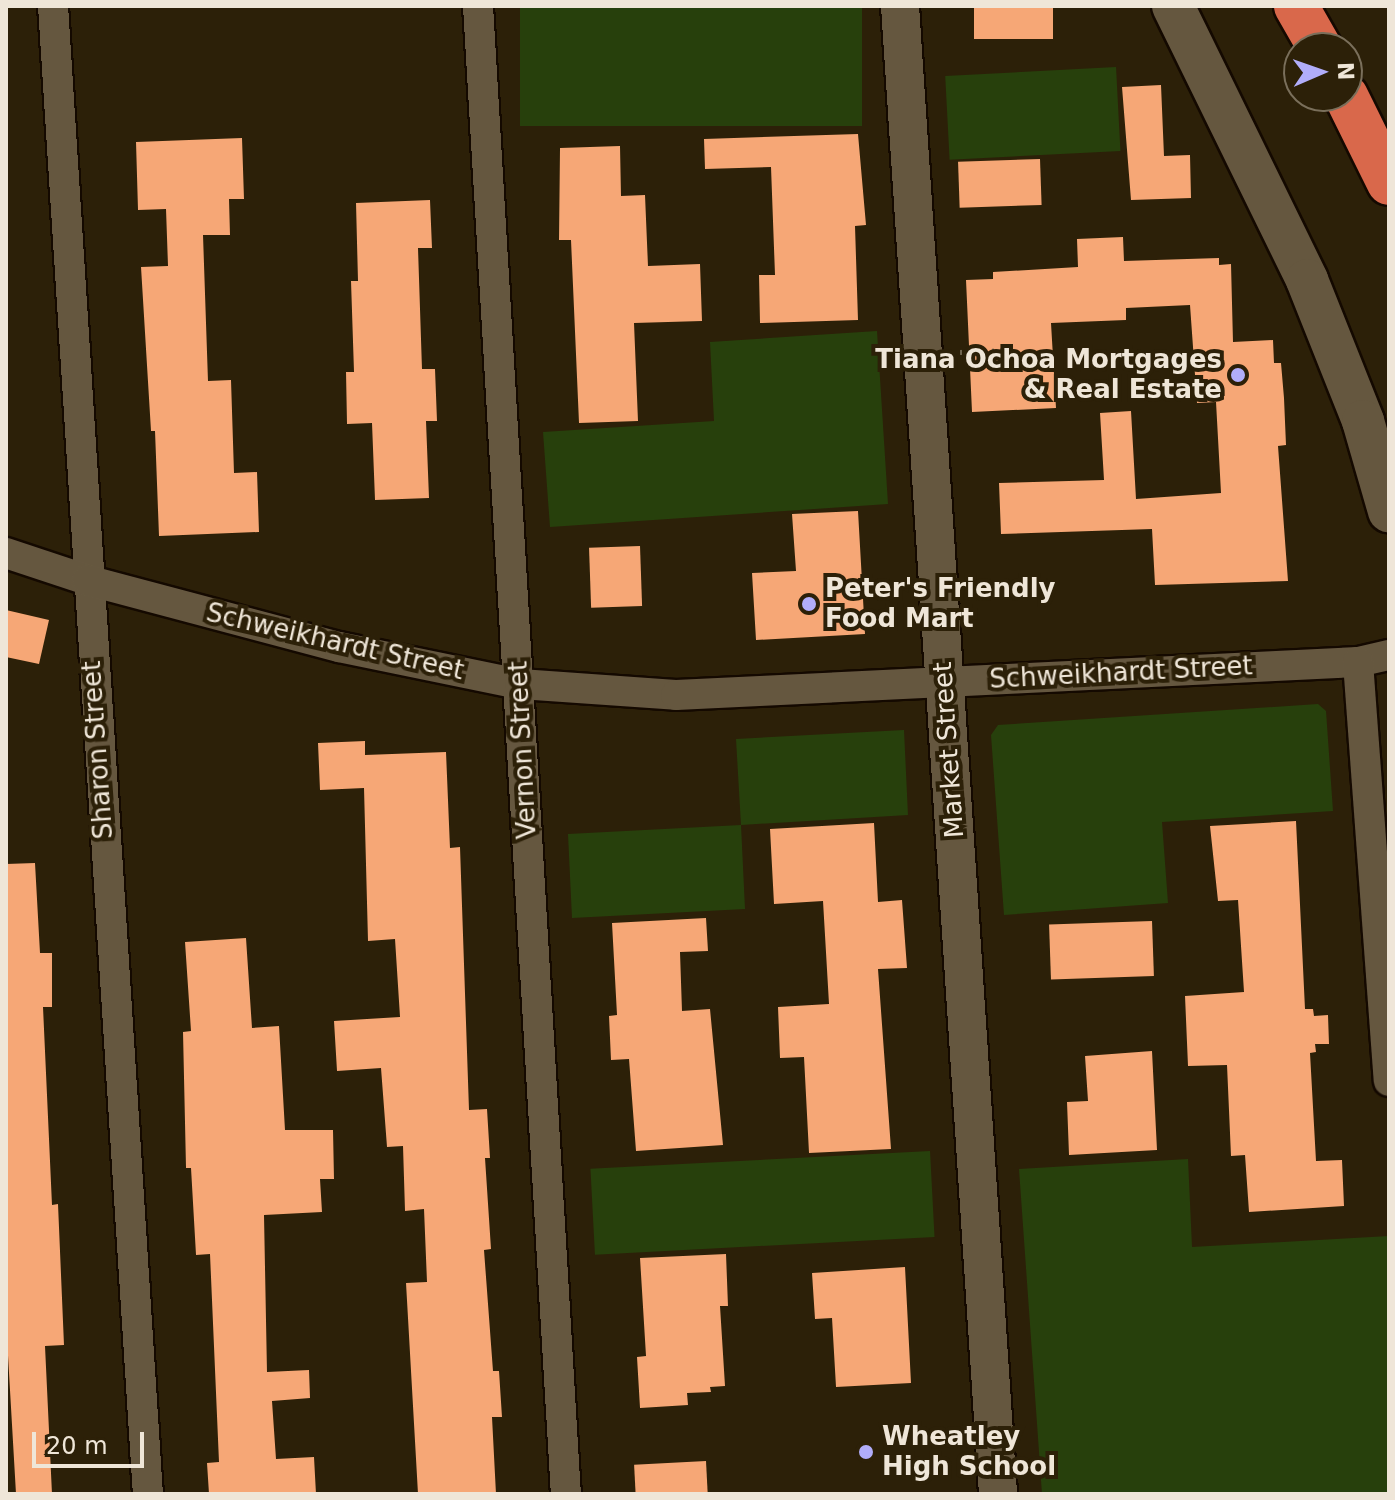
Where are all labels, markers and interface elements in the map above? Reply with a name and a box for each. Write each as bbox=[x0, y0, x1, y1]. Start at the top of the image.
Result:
north arrow bbox=[1283, 32, 1363, 112]
text: N bbox=[1333, 62, 1358, 81]
place label: Tiana Ochoa Mortgages & Real Estate bbox=[875, 344, 1222, 406]
marker: Tiana Ochoa Mortgages & Real Estate bbox=[1229, 366, 1247, 384]
place label: Peter's Friendly Food Mart bbox=[825, 573, 1056, 634]
marker: Peter's Friendly Food Mart bbox=[800, 595, 818, 613]
street label: Schweikhardt Street bbox=[203, 597, 467, 687]
street label: Schweikhardt Street bbox=[989, 651, 1253, 695]
street label: Sharon Street bbox=[76, 660, 120, 840]
street label: Vernon Street bbox=[503, 660, 543, 840]
street label: Market Street bbox=[927, 661, 971, 839]
scale bar bbox=[36, 1416, 148, 1466]
place label: Wheatley High School bbox=[882, 1421, 1056, 1482]
text: 20 m bbox=[46, 1432, 108, 1460]
marker: Wheatley High School bbox=[857, 1443, 875, 1461]

